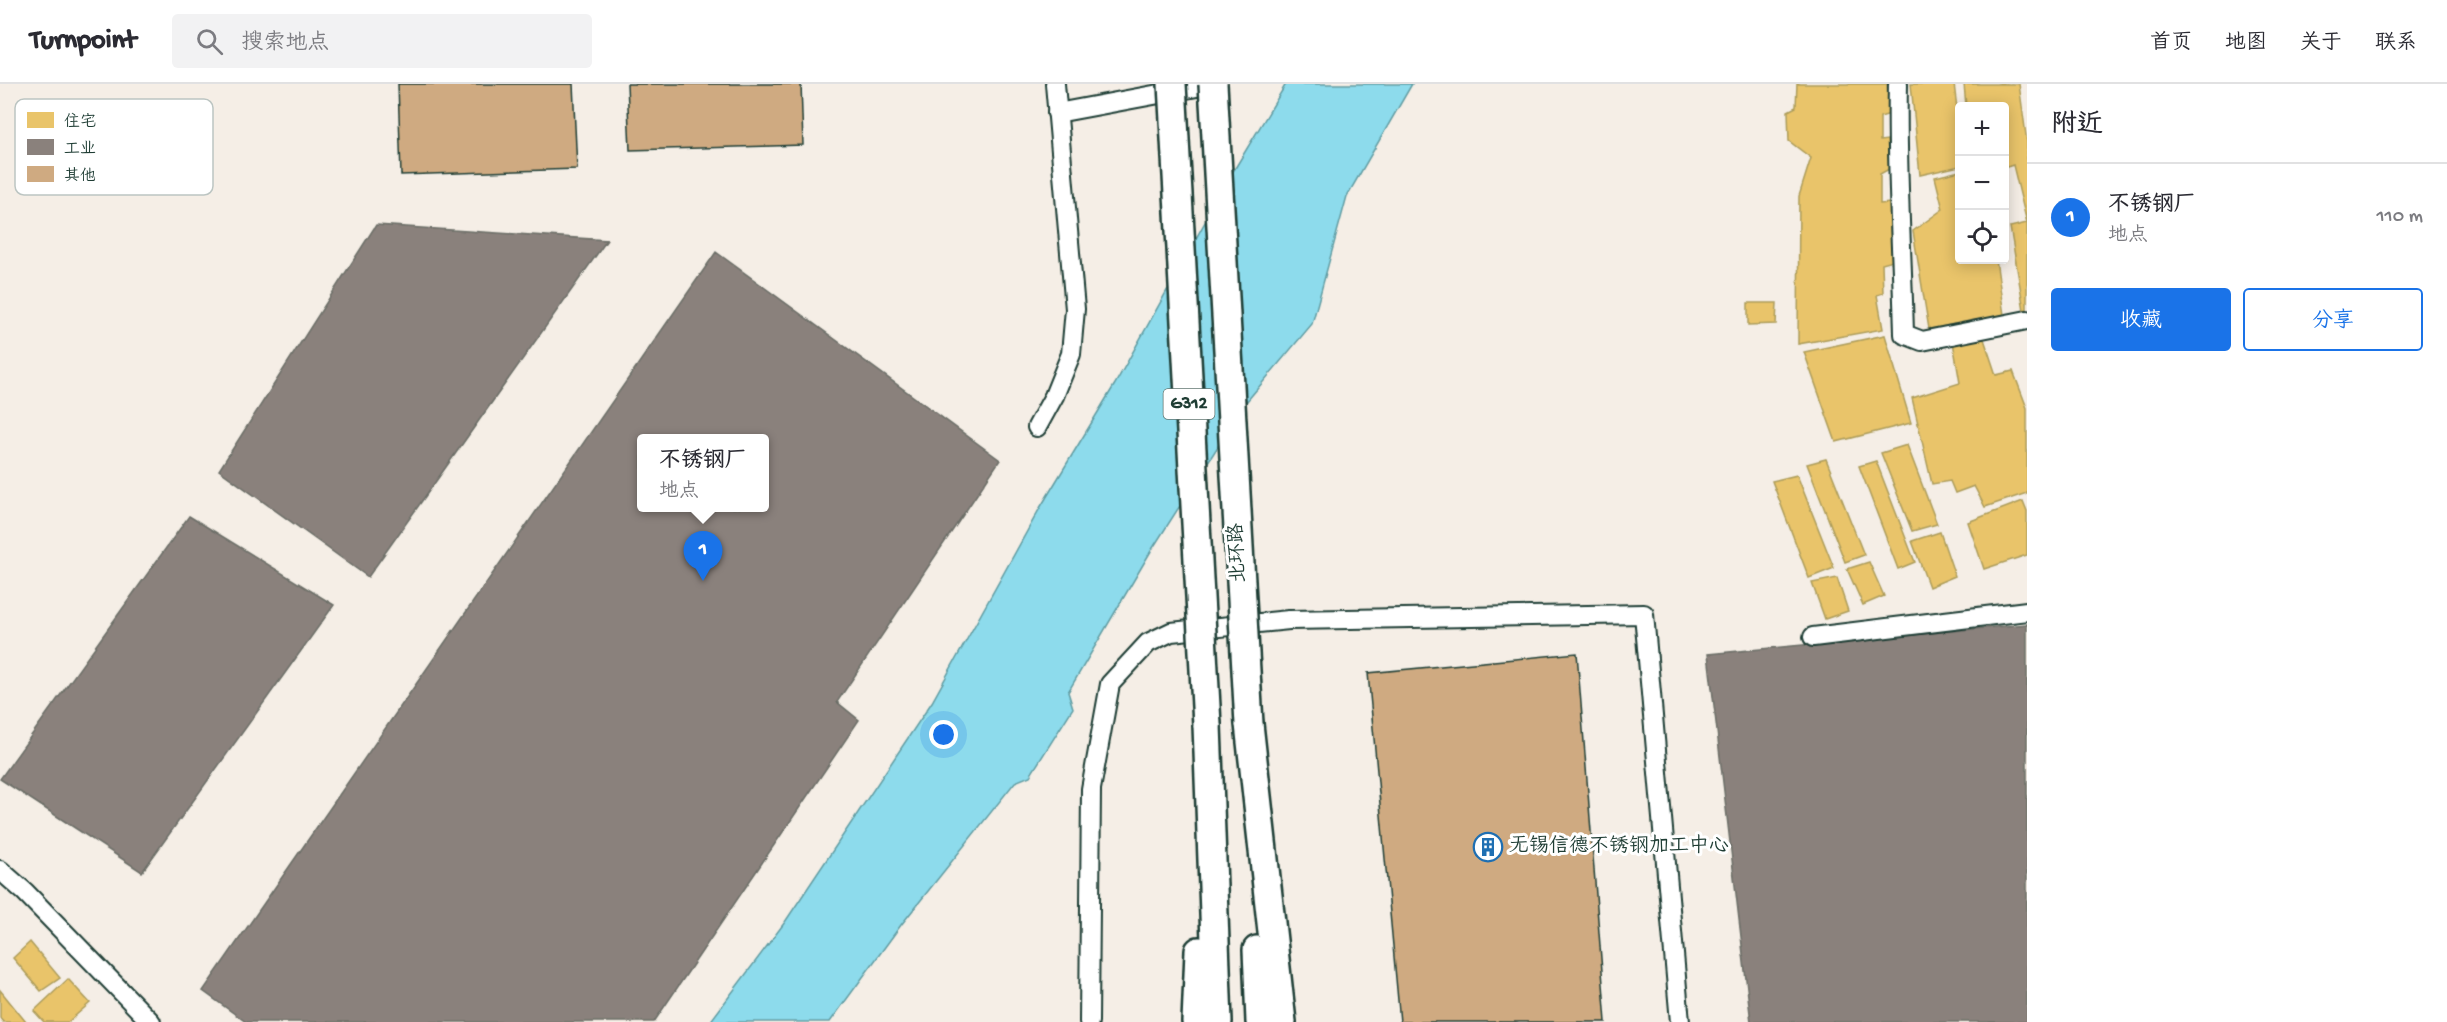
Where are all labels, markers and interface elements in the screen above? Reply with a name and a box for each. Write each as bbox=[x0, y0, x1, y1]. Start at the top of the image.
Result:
search box bbox=[172, 14, 592, 68]
text: Turnpoint bbox=[30, 25, 136, 58]
icon: search bbox=[193, 25, 226, 58]
text: 搜索地点 bbox=[241, 31, 329, 57]
text: 首页 bbox=[2150, 32, 2192, 57]
text: 地图 bbox=[2225, 32, 2267, 57]
text: 关于 bbox=[2300, 32, 2342, 57]
text: 联系 bbox=[2375, 32, 2417, 57]
legend bbox=[15, 99, 213, 195]
map controls bbox=[1955, 102, 2009, 264]
button: + bbox=[1955, 102, 2009, 156]
text: 附近 bbox=[2051, 111, 2103, 142]
text: 住宅 bbox=[64, 112, 96, 133]
text: 工业 bbox=[64, 140, 96, 160]
button: − bbox=[1955, 156, 2009, 210]
text: 其他 bbox=[64, 166, 96, 187]
text: 不锈钢厂 bbox=[2108, 193, 2196, 219]
text: 1 bbox=[2066, 206, 2075, 229]
text: 110 m bbox=[2377, 206, 2423, 229]
button: locate bbox=[1955, 210, 2009, 264]
text: 地点 bbox=[2108, 225, 2148, 248]
button: 收藏 bbox=[2051, 288, 2231, 351]
button: 分享 bbox=[2243, 288, 2423, 351]
road number: G312 bbox=[1164, 389, 1214, 419]
popup bbox=[637, 434, 769, 512]
text: 不锈钢厂 bbox=[659, 449, 747, 475]
text: 地点 bbox=[659, 481, 699, 504]
street label: 北环路 bbox=[1224, 521, 1252, 584]
pin: 1 bbox=[684, 532, 722, 581]
your location bbox=[929, 720, 958, 749]
building icon: 无锡信德不锈钢加工中心 bbox=[1472, 831, 1504, 863]
place label: 无锡信德不锈钢加工中心 bbox=[1509, 834, 1729, 859]

